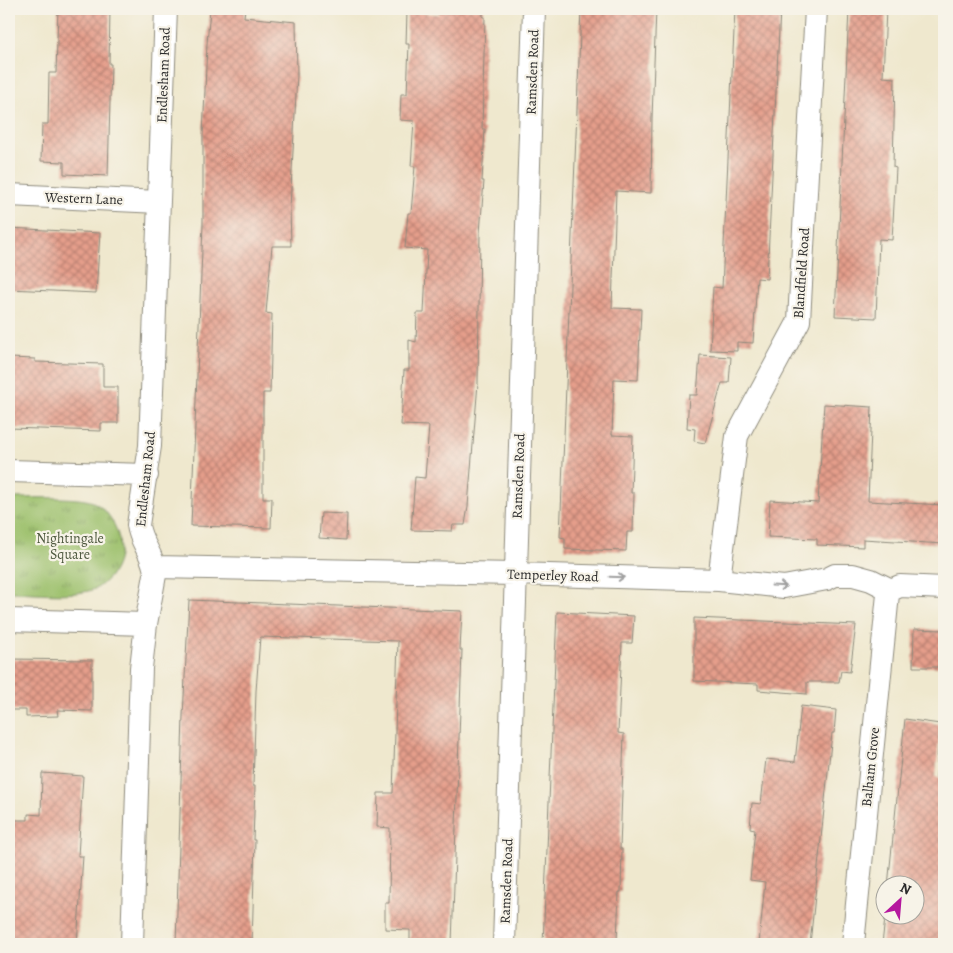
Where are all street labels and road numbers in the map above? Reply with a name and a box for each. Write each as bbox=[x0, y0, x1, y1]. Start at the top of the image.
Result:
street label: Endlesham Road bbox=[152, 26, 175, 123]
street label: Ramsden Road bbox=[522, 29, 544, 115]
street label: Western Lane bbox=[44, 188, 123, 209]
street label: Blandfield Road bbox=[789, 227, 814, 319]
street label: Endlesham Road bbox=[131, 430, 160, 528]
street label: Ramsden Road bbox=[508, 433, 530, 519]
street label: Temperley Road bbox=[507, 564, 600, 587]
street label: Balham Grove bbox=[857, 726, 884, 808]
street label: Ramsden Road bbox=[496, 838, 518, 924]

